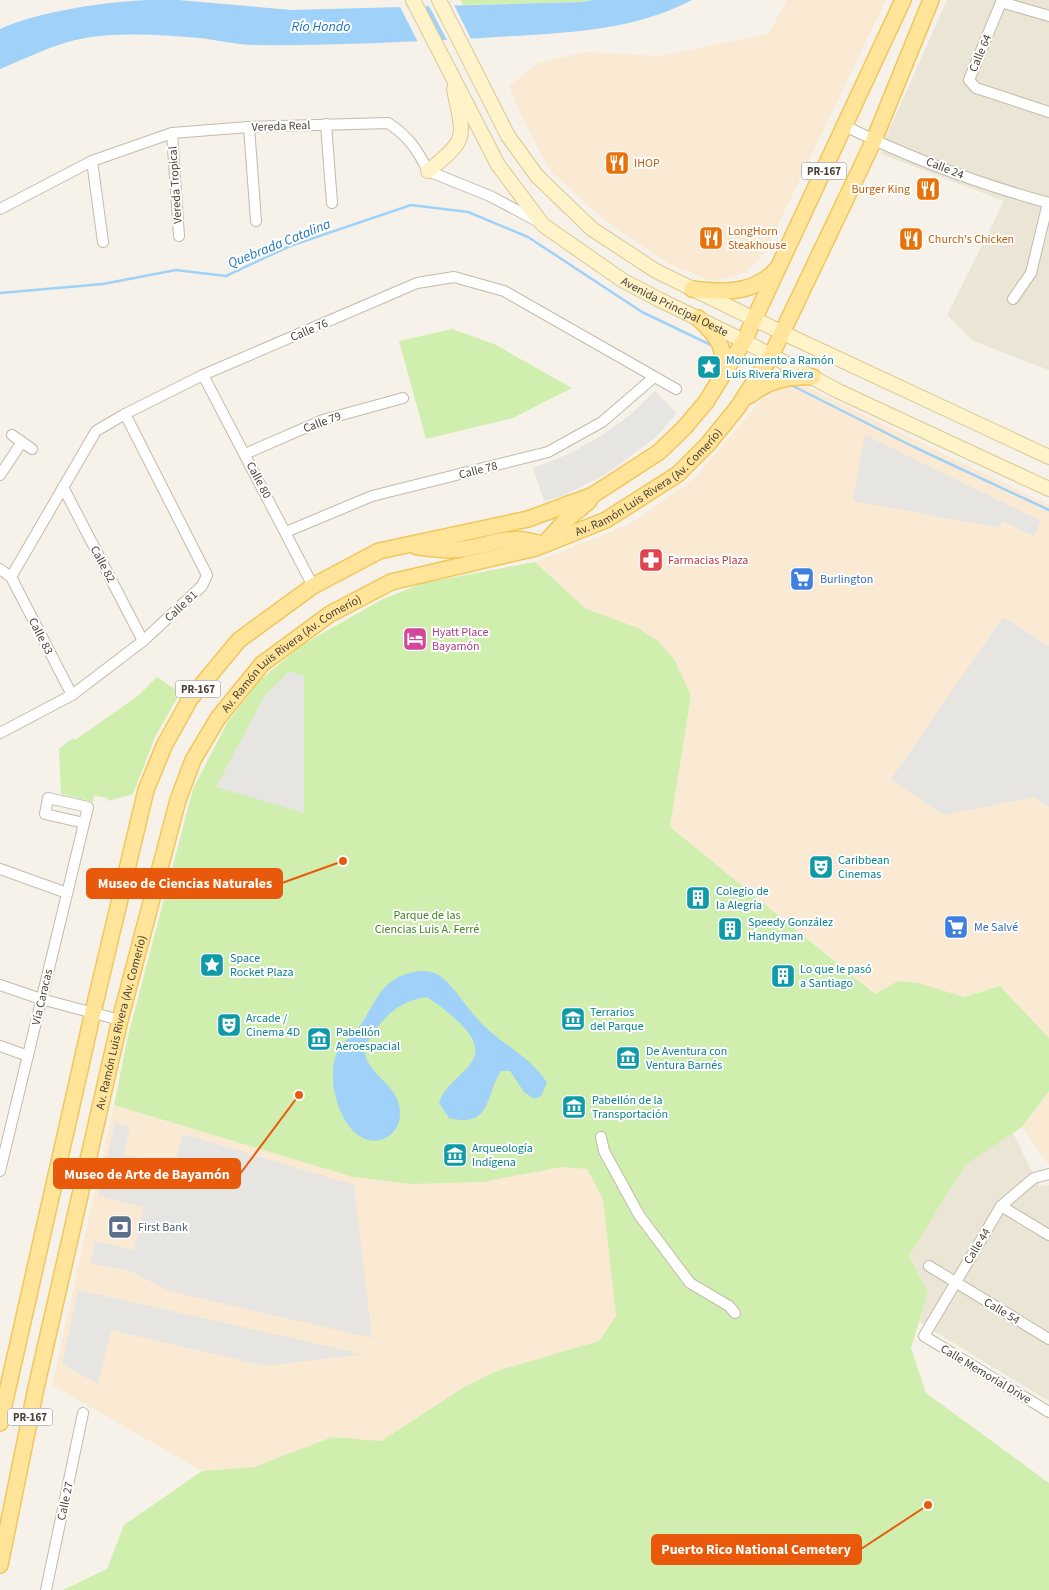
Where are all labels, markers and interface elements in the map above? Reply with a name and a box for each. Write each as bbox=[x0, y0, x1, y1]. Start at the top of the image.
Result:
water label: Río Hondo bbox=[291, 17, 351, 37]
street label: Calle 64 bbox=[965, 32, 996, 75]
street label: Vereda Real bbox=[251, 117, 311, 136]
street label: Vereda Tropical bbox=[164, 146, 187, 224]
restaurant icon: IHOP bbox=[604, 150, 630, 176]
street label: Calle 24 bbox=[923, 153, 966, 184]
place label: IHOP bbox=[634, 155, 660, 172]
road number: PR-167 bbox=[802, 162, 846, 180]
restaurant icon: Burger King bbox=[915, 176, 941, 202]
place label: Burger King bbox=[851, 181, 910, 198]
water label: Quebrada Catalina bbox=[225, 214, 334, 274]
place label: LongHorn Steakhouse bbox=[728, 223, 786, 254]
restaurant icon: LongHorn Steakhouse bbox=[698, 225, 724, 251]
restaurant icon: Church's Chicken bbox=[898, 226, 924, 252]
place label: Church's Chicken bbox=[928, 231, 1014, 248]
street label: Avenida Principal Oeste bbox=[618, 273, 731, 341]
street label: Calle 76 bbox=[288, 315, 331, 346]
place label: Monumento a Ramón Luis Rivera Rivera bbox=[726, 352, 834, 383]
place icon: Monumento a Ramón Luis Rivera Rivera bbox=[696, 354, 722, 380]
street label: Calle 79 bbox=[301, 408, 344, 437]
street label: Av. Ramón Luis Rivera (Av. Comerío) bbox=[572, 425, 726, 541]
street label: Calle 78 bbox=[457, 457, 499, 483]
street label: Calle 80 bbox=[242, 459, 275, 502]
street label: Calle 82 bbox=[86, 543, 119, 586]
pharmacy icon: Farmacias Plaza bbox=[638, 547, 664, 573]
place label: Farmacias Plaza bbox=[668, 552, 748, 569]
supermarket icon: Burlington bbox=[789, 566, 815, 592]
place label: Burlington bbox=[820, 571, 873, 588]
street label: Calle 81 bbox=[161, 587, 202, 626]
street label: Av. Ramón Luis Rivera (Av. Comerío) bbox=[218, 591, 364, 716]
street label: Calle 83 bbox=[24, 615, 57, 658]
place label: Hyatt Place Bayamón bbox=[432, 624, 488, 655]
hotel icon: Hyatt Place Bayamón bbox=[402, 626, 428, 652]
road number: PR-167 bbox=[176, 681, 220, 698]
place label: Caribbean Cinemas bbox=[838, 852, 890, 883]
theatre icon: Caribbean Cinemas bbox=[808, 854, 834, 880]
callout: Museo de Ciencias Naturales bbox=[87, 869, 282, 898]
text: Museo de Ciencias Naturales bbox=[98, 874, 272, 894]
place label: Colegio de la Alegría bbox=[716, 883, 769, 914]
building icon: Colegio de la Alegría bbox=[685, 885, 711, 911]
park label: Parque de las Ciencias Luis A. Ferré bbox=[375, 907, 479, 938]
place label: Speedy González Handyman bbox=[748, 914, 833, 945]
supermarket icon: Me Salvé bbox=[943, 914, 969, 940]
building icon: Speedy González Handyman bbox=[717, 916, 743, 942]
place label: Me Salvé bbox=[974, 919, 1018, 936]
street label: Av. Ramón Luis Rivera (Av. Comerío) bbox=[92, 933, 151, 1111]
place label: Space Rocket Plaza bbox=[230, 950, 293, 981]
place icon: Space Rocket Plaza bbox=[199, 952, 225, 978]
place label: Lo que le pasó a Santiago bbox=[800, 961, 872, 992]
building icon: Lo que le pasó a Santiago bbox=[770, 963, 796, 989]
street label: Vía Caracas bbox=[28, 967, 57, 1027]
place label: Terrarios del Parque bbox=[590, 1004, 644, 1035]
museum icon: Terrarios del Parque bbox=[560, 1006, 586, 1032]
place label: Arcade / Cinema 4D bbox=[246, 1010, 300, 1041]
theatre icon: Arcade / Cinema 4D bbox=[216, 1012, 242, 1038]
place label: Pabellón Aeroespacial bbox=[336, 1024, 400, 1055]
museum icon: Pabellón Aeroespacial bbox=[306, 1026, 332, 1052]
place label: De Aventura con Ventura Barnés bbox=[646, 1043, 727, 1074]
museum icon: De Aventura con Ventura Barnés bbox=[615, 1045, 641, 1071]
place label: Pabellón de la Transportación bbox=[592, 1092, 668, 1123]
museum icon: Pabellón de la Transportación bbox=[561, 1094, 587, 1120]
place label: Arqueología Indígena bbox=[472, 1140, 533, 1171]
museum icon: Arqueología Indígena bbox=[442, 1142, 468, 1168]
callout: Museo de Arte de Bayamón bbox=[54, 1159, 240, 1188]
text: Museo de Arte de Bayamón bbox=[64, 1165, 230, 1185]
bank icon: First Bank bbox=[107, 1214, 133, 1240]
place label: First Bank bbox=[138, 1219, 188, 1236]
street label: Calle 44 bbox=[960, 1225, 995, 1267]
street label: Calle 54 bbox=[981, 1294, 1023, 1329]
street label: Calle Memorial Drive bbox=[937, 1341, 1034, 1408]
road number: PR-167 bbox=[8, 1408, 52, 1425]
street label: Calle 27 bbox=[53, 1480, 78, 1522]
callout: Puerto Rico National Cemetery bbox=[652, 1535, 861, 1564]
text: Puerto Rico National Cemetery bbox=[661, 1540, 851, 1560]

